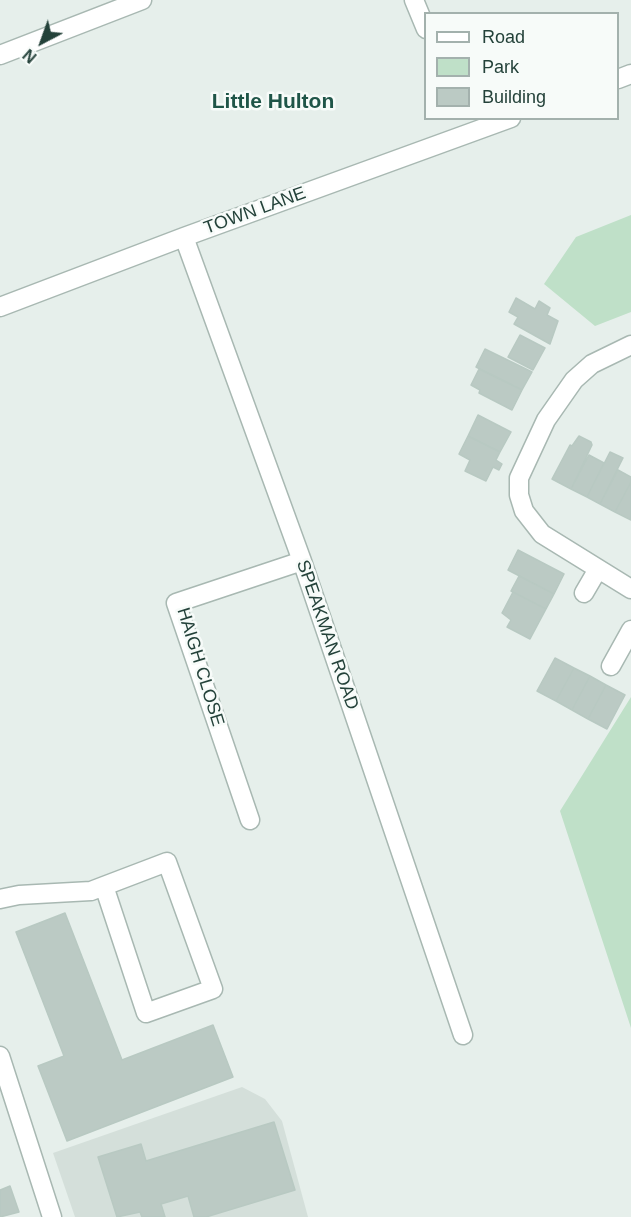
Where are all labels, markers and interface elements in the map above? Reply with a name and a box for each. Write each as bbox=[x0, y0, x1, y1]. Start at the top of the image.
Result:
north arrow bbox=[12, 12, 72, 72]
legend bbox=[424, 12, 619, 120]
text: Road bbox=[482, 27, 525, 47]
text: N bbox=[20, 46, 40, 66]
text: Park bbox=[482, 57, 519, 77]
text: Building bbox=[482, 87, 546, 107]
district label: Little Hulton bbox=[212, 89, 334, 115]
street label: TOWN LANE bbox=[201, 183, 309, 239]
street label: SPEAKMAN ROAD bbox=[291, 557, 363, 713]
street label: HAIGH CLOSE bbox=[172, 605, 228, 729]

